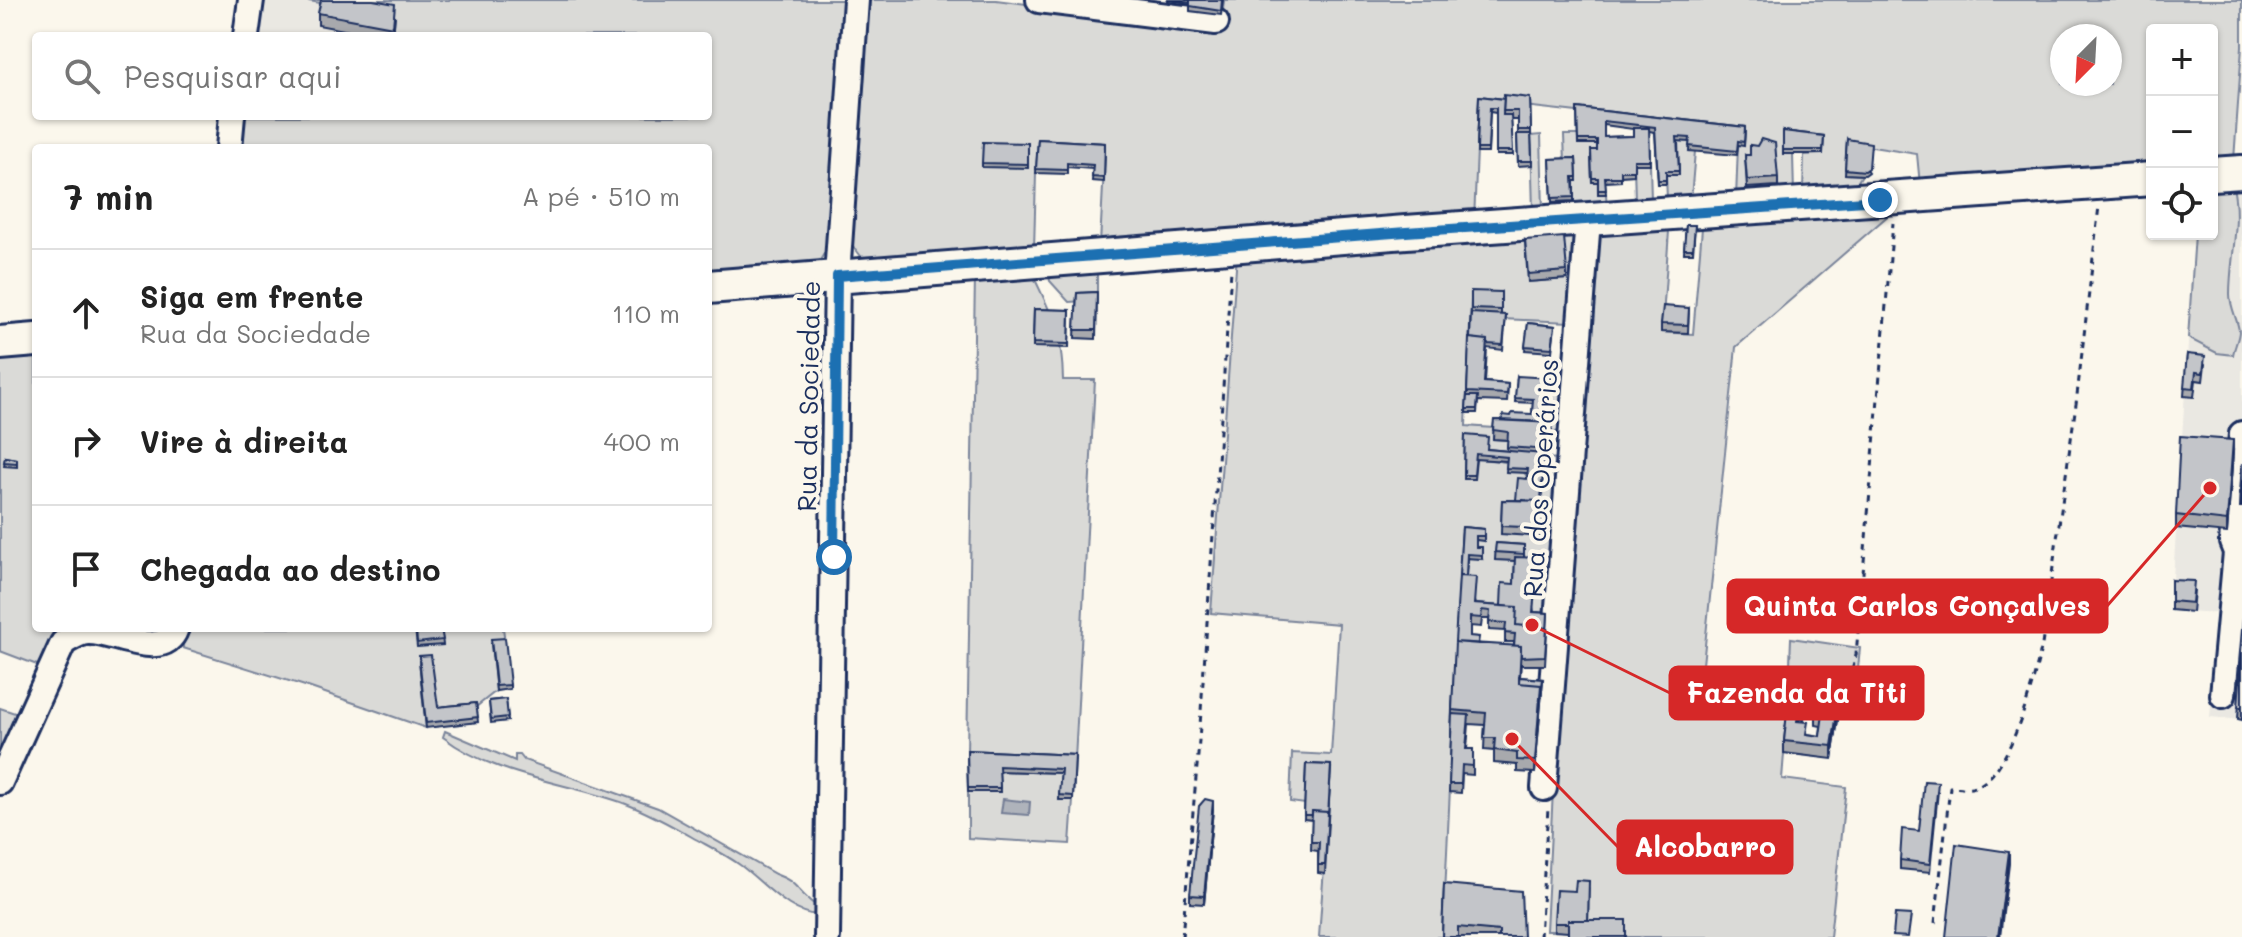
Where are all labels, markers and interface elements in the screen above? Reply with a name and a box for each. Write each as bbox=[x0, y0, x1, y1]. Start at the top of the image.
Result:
north arrow bbox=[2050, 24, 2122, 96]
map controls bbox=[2146, 24, 2218, 240]
button: + bbox=[2146, 24, 2218, 96]
search box bbox=[32, 32, 712, 120]
icon: search bbox=[60, 54, 104, 98]
text: Pesquisar aqui bbox=[124, 56, 342, 96]
button: − bbox=[2146, 96, 2218, 168]
button: locate bbox=[2146, 168, 2218, 240]
text: 7 min bbox=[64, 174, 153, 219]
text: A pé · 510 m bbox=[522, 179, 680, 213]
route end bbox=[1862, 182, 1898, 218]
text: Siga em frente bbox=[140, 276, 363, 316]
street label: Rua da Sociedade bbox=[789, 280, 827, 512]
icon: ahead bbox=[64, 291, 108, 335]
text: 110 m bbox=[612, 296, 680, 330]
text: Rua da Sociedade bbox=[140, 316, 371, 350]
street label: Rua dos Operários bbox=[1515, 357, 1565, 599]
icon: right bbox=[64, 419, 108, 463]
text: Vire à direita bbox=[140, 421, 348, 461]
text: 400 m bbox=[604, 424, 680, 458]
route start bbox=[816, 539, 852, 575]
icon: arrive bbox=[64, 547, 108, 591]
text: Chegada ao destino bbox=[140, 549, 440, 589]
callout: Quinta Carlos Gonçalves bbox=[1728, 580, 2107, 632]
text: Quinta Carlos Gonçalves bbox=[1743, 587, 2091, 623]
callout: Fazenda da Titi bbox=[1670, 667, 1923, 719]
text: Fazenda da Titi bbox=[1686, 674, 1908, 710]
callout: Alcobarro bbox=[1618, 821, 1792, 873]
text: Alcobarro bbox=[1634, 828, 1776, 864]

